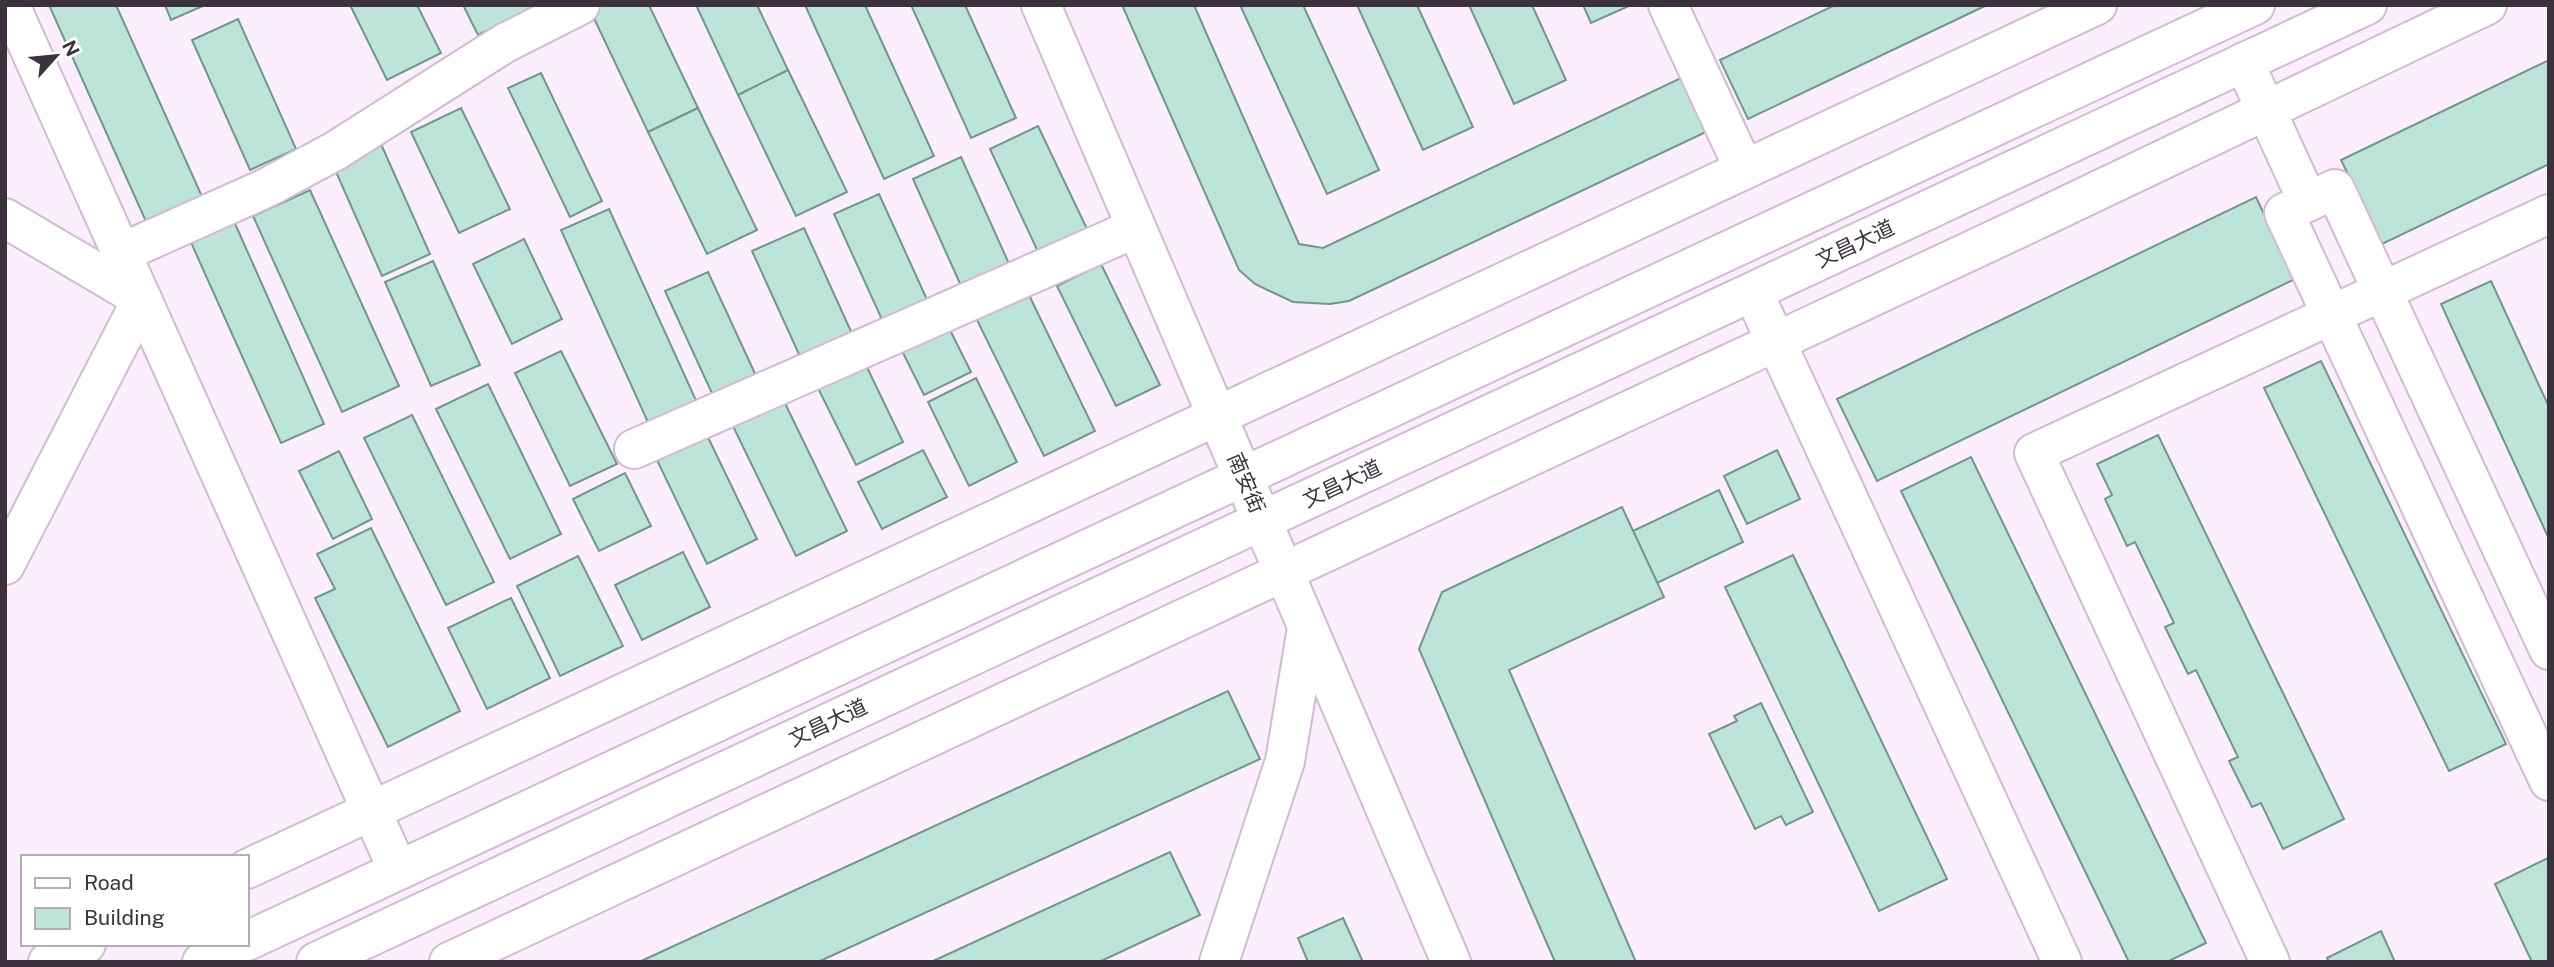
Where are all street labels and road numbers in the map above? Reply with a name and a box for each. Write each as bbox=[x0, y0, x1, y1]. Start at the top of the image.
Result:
street label: 文昌大道 bbox=[1811, 214, 1898, 273]
street label: 南安街 bbox=[1223, 449, 1270, 517]
street label: 文昌大道 bbox=[1298, 454, 1385, 513]
street label: 文昌大道 bbox=[784, 693, 871, 752]

